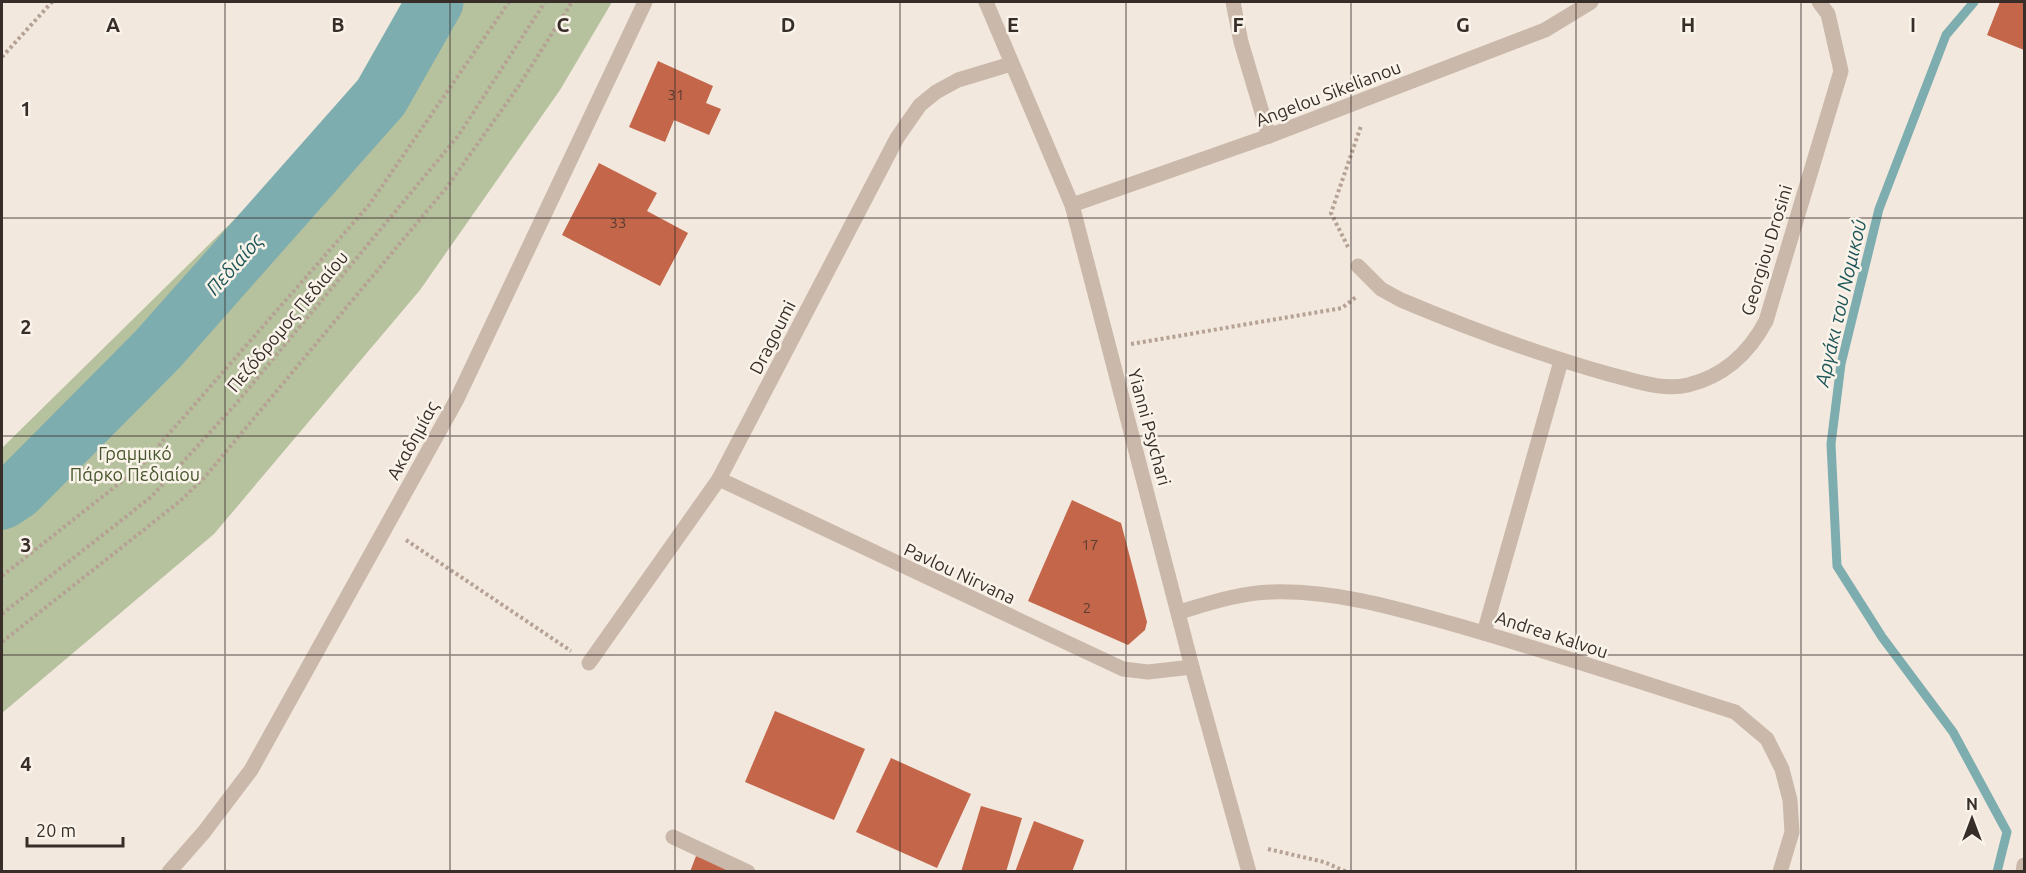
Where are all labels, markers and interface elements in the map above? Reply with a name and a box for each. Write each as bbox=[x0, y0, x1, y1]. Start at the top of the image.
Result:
text: A bbox=[106, 13, 120, 36]
text: B bbox=[331, 13, 345, 36]
text: C bbox=[557, 13, 570, 36]
text: D bbox=[781, 13, 795, 36]
text: E bbox=[1007, 13, 1019, 36]
text: F bbox=[1232, 13, 1244, 36]
text: G bbox=[1456, 13, 1470, 36]
text: H bbox=[1681, 13, 1695, 36]
text: I bbox=[1910, 13, 1916, 36]
street label: Angelou Sikelianou bbox=[1253, 56, 1403, 130]
house number: 31 bbox=[668, 86, 684, 103]
text: 1 bbox=[20, 97, 32, 120]
street label: Georgiou Drosini bbox=[1737, 182, 1795, 318]
house number: 33 bbox=[610, 214, 626, 231]
water label: Αργάκι του Νομικού bbox=[1809, 217, 1871, 390]
water label: Πεδιαίος bbox=[201, 228, 268, 299]
street label: Πεζόδρομος Πεδιαίου bbox=[222, 247, 352, 396]
street label: Dragoumi bbox=[745, 297, 799, 377]
text: 2 bbox=[20, 315, 32, 338]
street label: Yianni Psychari bbox=[1125, 366, 1175, 488]
street label: Ακαδημίας bbox=[382, 397, 443, 483]
park label: Γραμμικό Πάρκο Πεδιαίου bbox=[70, 443, 200, 484]
text: 3 bbox=[20, 533, 32, 556]
house number: 17 bbox=[1082, 536, 1098, 553]
street label: Pavlou Nirvana bbox=[901, 539, 1019, 607]
house number: 2 bbox=[1083, 599, 1091, 616]
street label: Andrea Kalvou bbox=[1493, 606, 1611, 662]
text: 4 bbox=[20, 752, 32, 775]
north arrow bbox=[1942, 789, 2002, 849]
text: N bbox=[1966, 795, 1978, 813]
scale bar bbox=[27, 810, 123, 848]
text: 20 m bbox=[36, 820, 76, 840]

